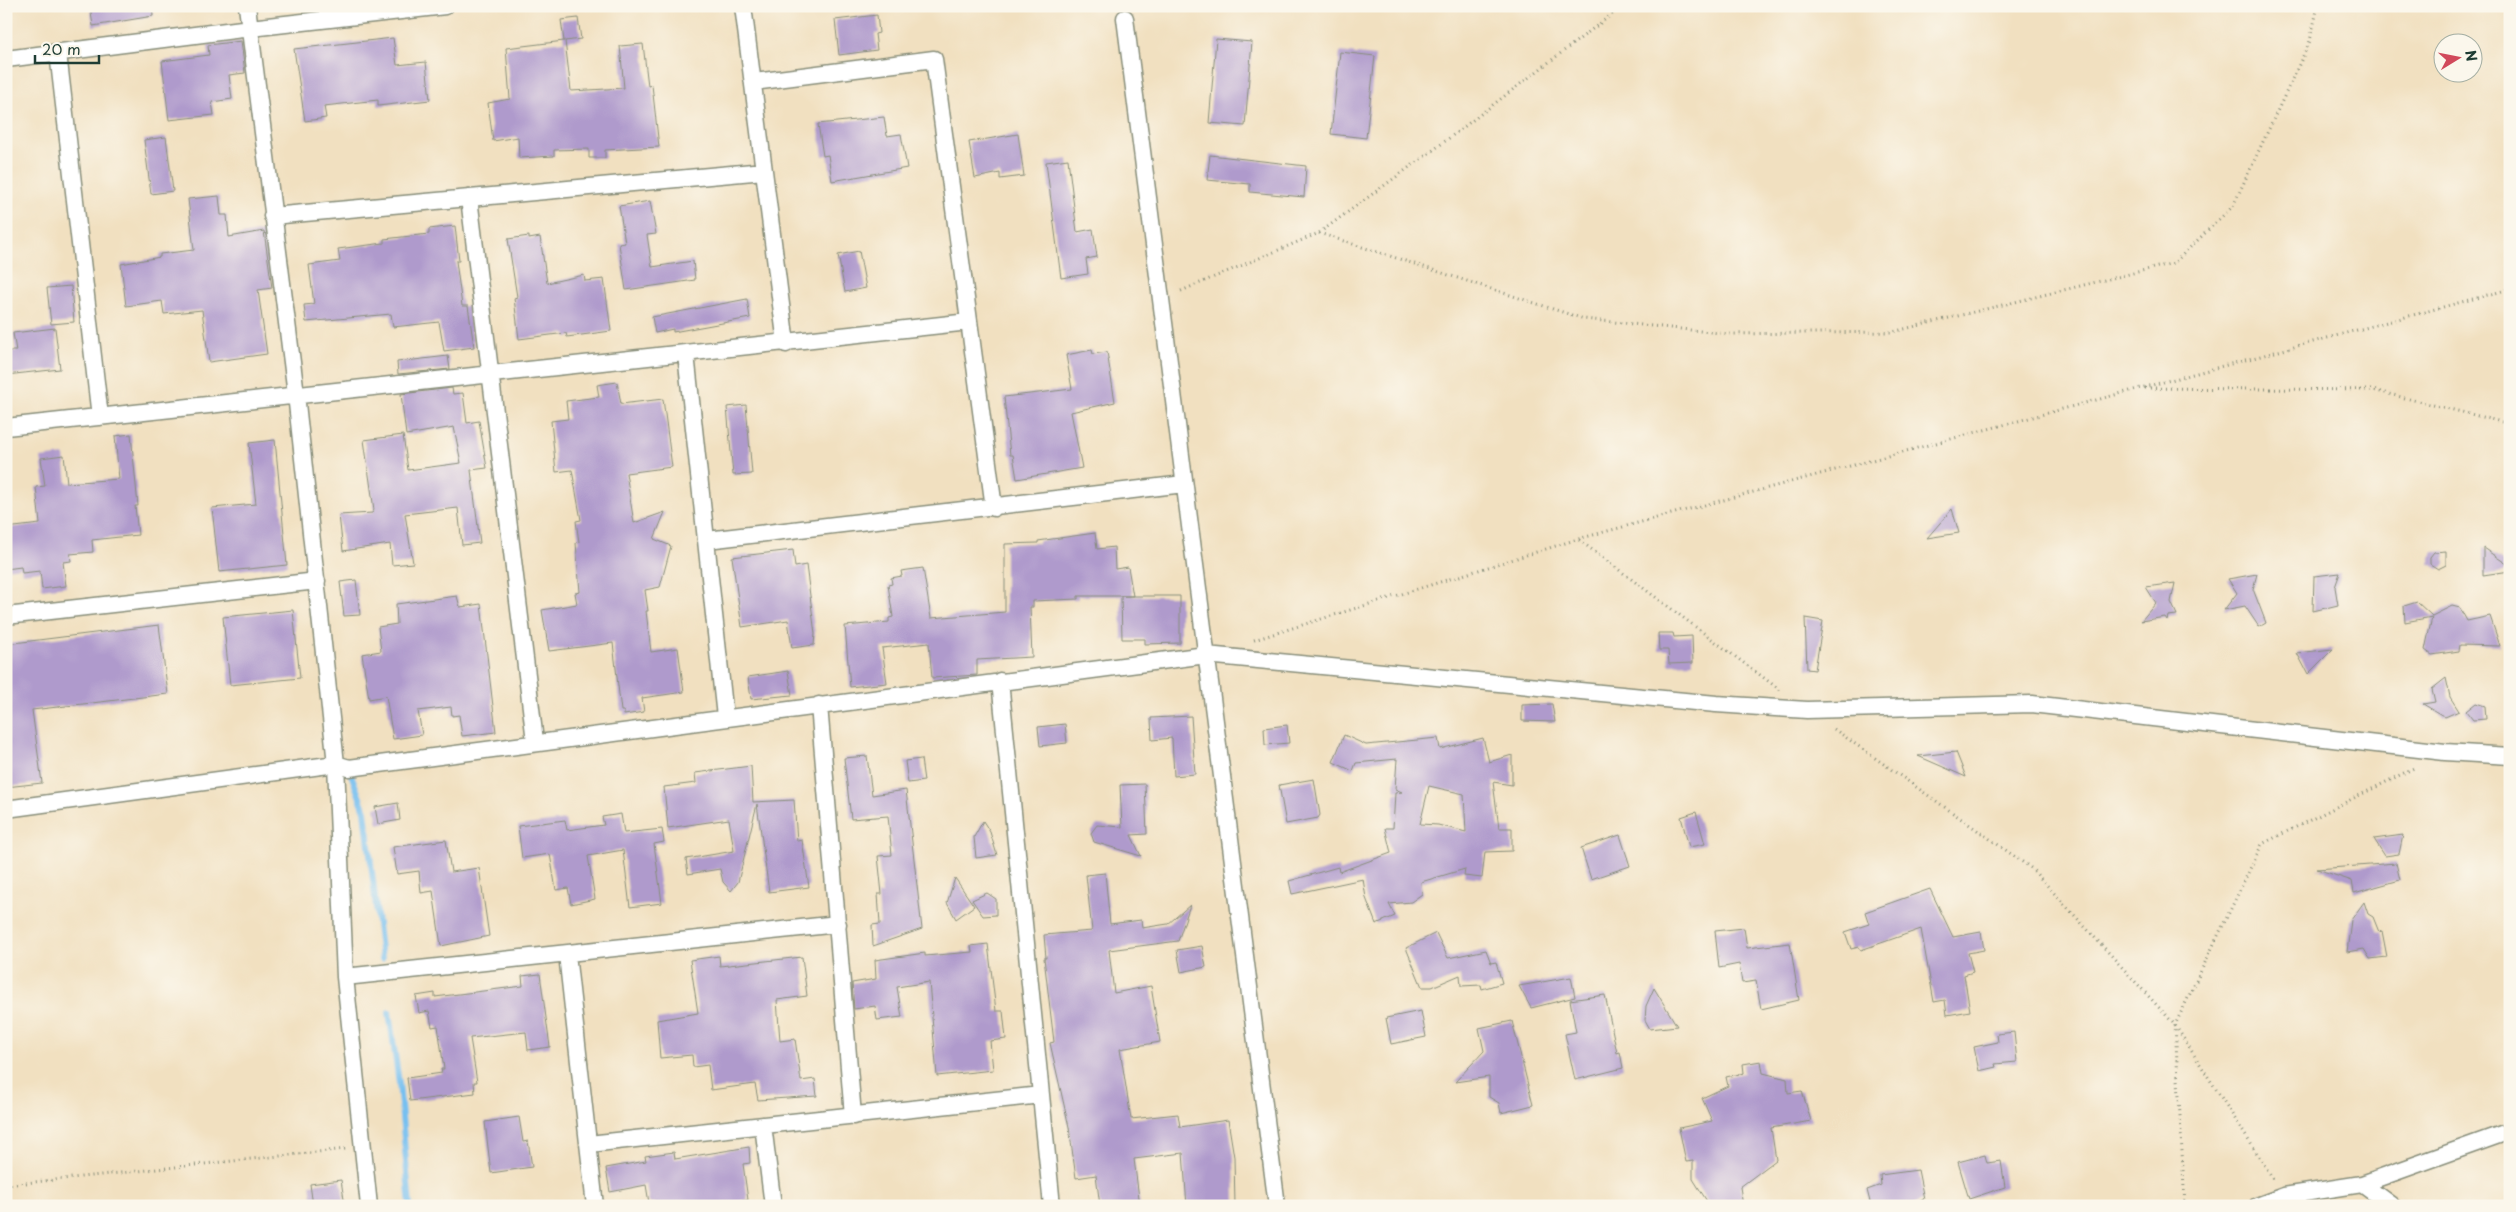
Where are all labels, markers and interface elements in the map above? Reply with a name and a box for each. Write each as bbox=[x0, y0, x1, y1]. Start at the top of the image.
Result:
scale bar bbox=[35, 32, 99, 64]
north arrow bbox=[2434, 32, 2484, 82]
text: 20 m bbox=[42, 37, 81, 60]
text: N bbox=[2460, 48, 2483, 63]

